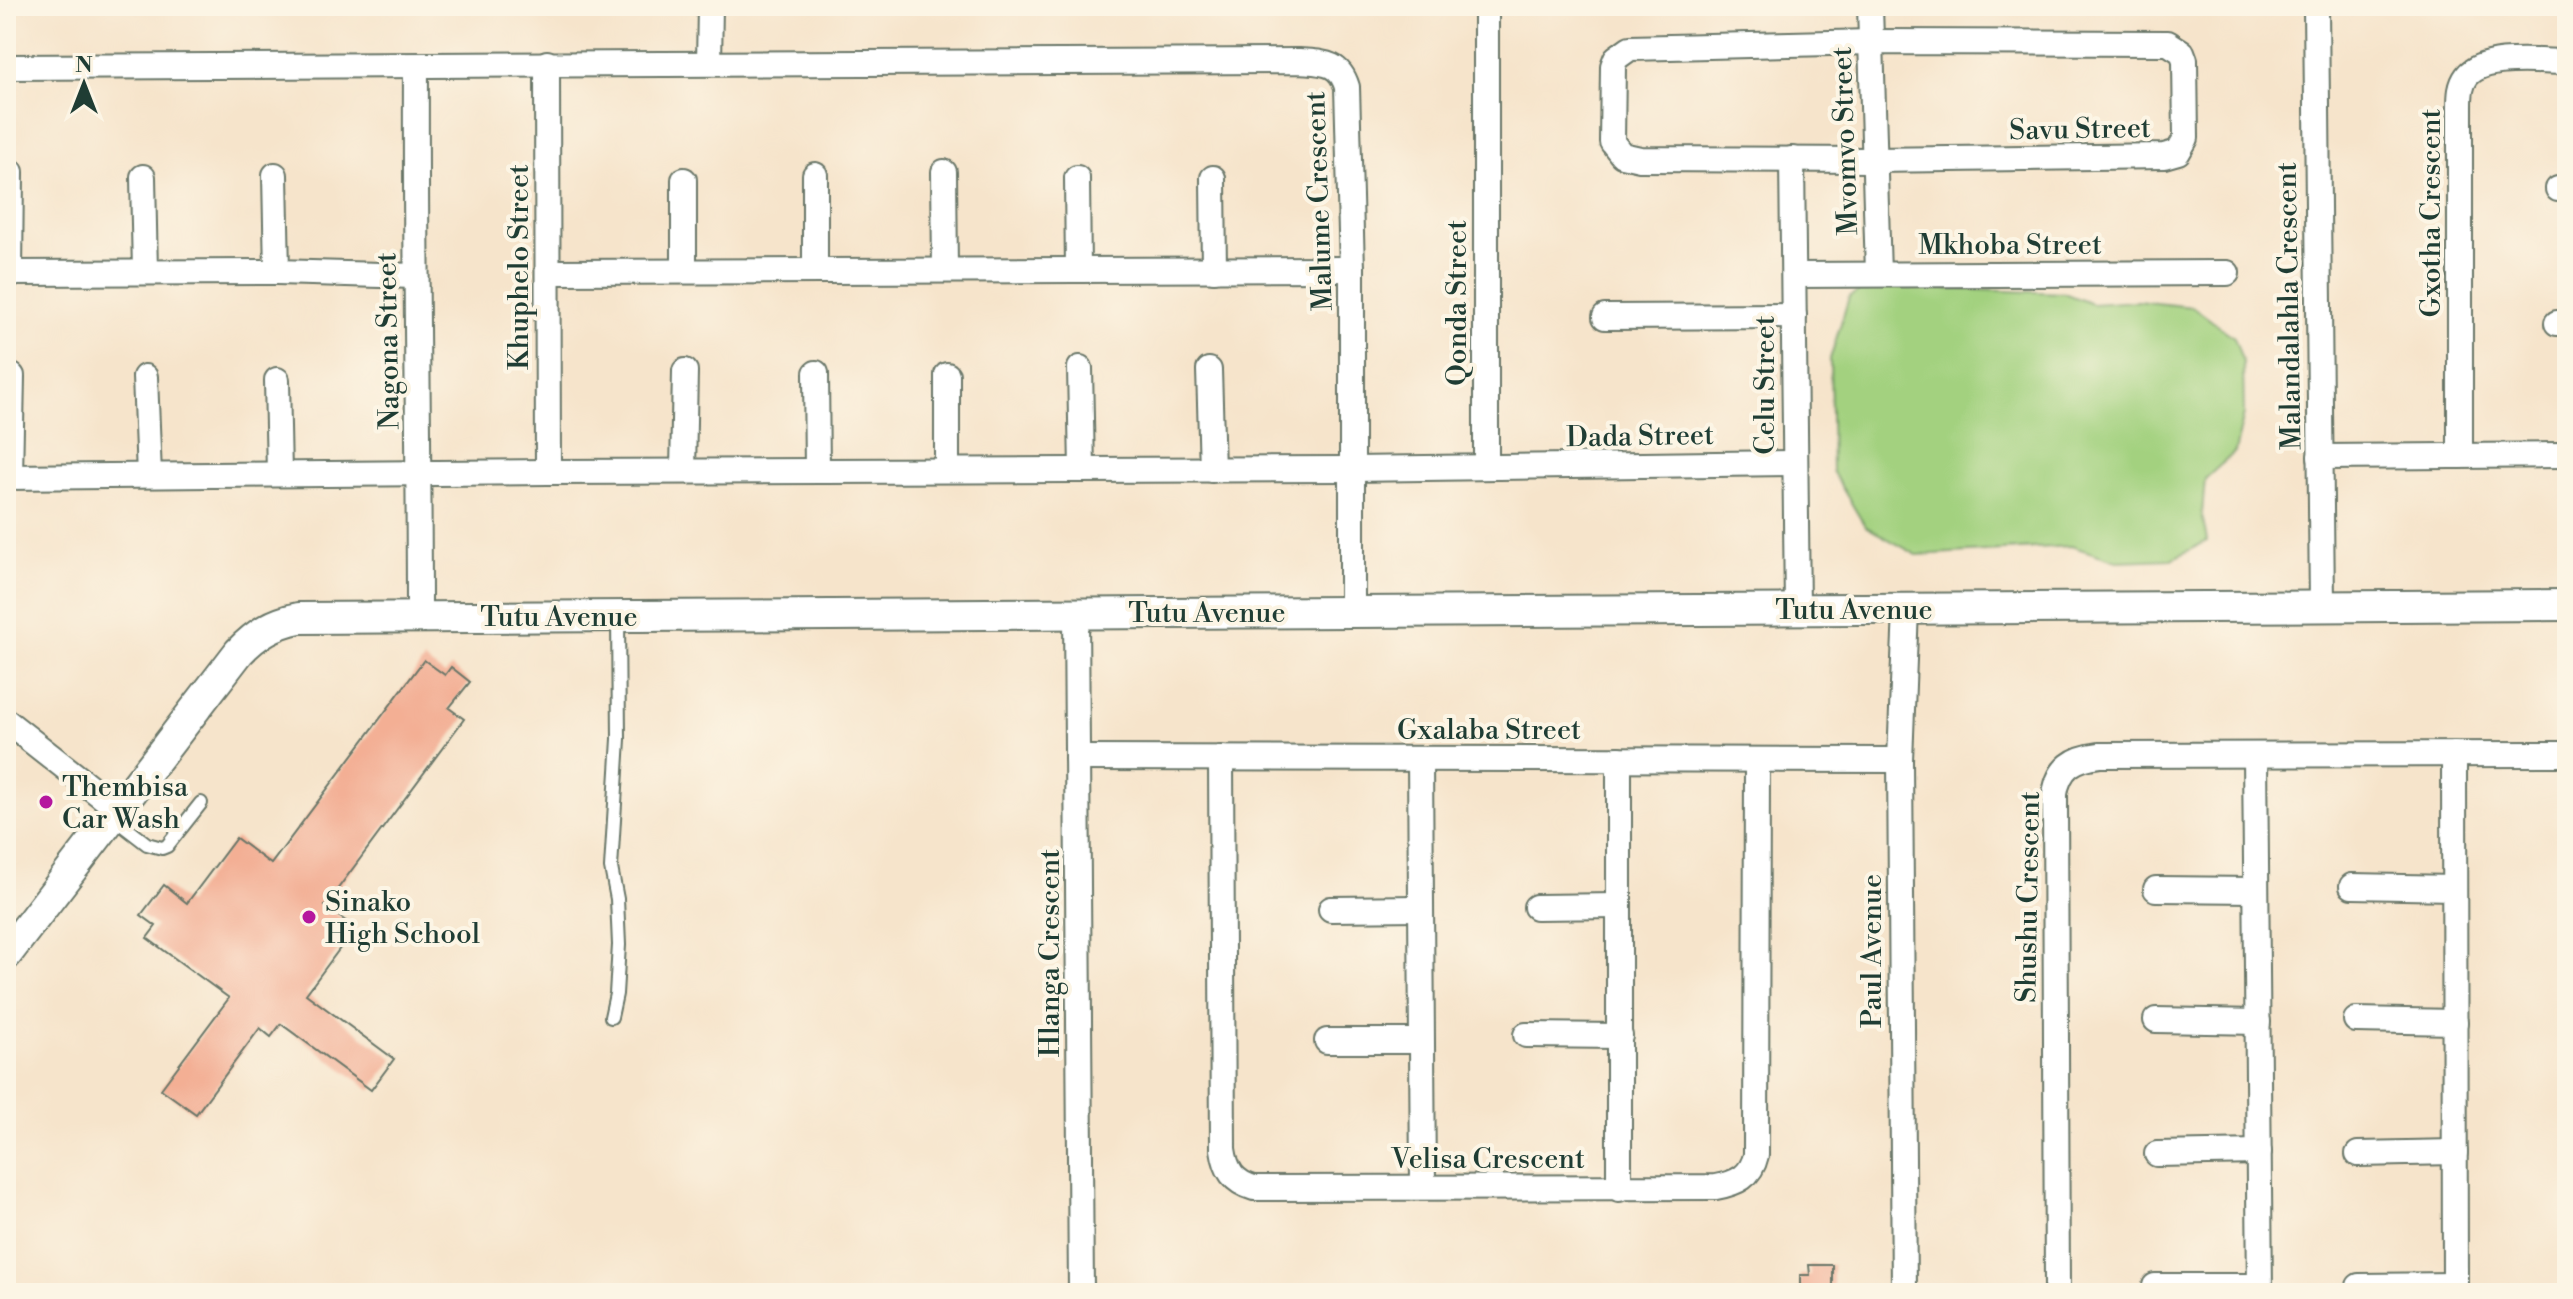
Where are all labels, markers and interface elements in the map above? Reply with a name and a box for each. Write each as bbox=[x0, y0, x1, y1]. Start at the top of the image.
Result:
north arrow bbox=[44, 44, 124, 124]
street label: Mvomvo Street bbox=[1825, 46, 1866, 236]
text: N bbox=[75, 52, 93, 79]
street label: Malume Crescent bbox=[1298, 90, 1341, 311]
street label: Gxotha Crescent bbox=[2414, 108, 2449, 317]
street label: Savu Street bbox=[2009, 111, 2151, 148]
street label: Malandalahla Crescent bbox=[2269, 162, 2310, 450]
street label: Khuphelo Street bbox=[502, 164, 537, 370]
street label: Qonda Street bbox=[1440, 220, 1475, 386]
street label: Mkhoba Street bbox=[1918, 228, 2102, 263]
street label: Nagona Street bbox=[369, 252, 408, 430]
street label: Celu Street bbox=[1748, 315, 1783, 455]
street label: Dada Street bbox=[1566, 418, 1714, 455]
street label: Tutu Avenue bbox=[1775, 593, 1933, 628]
street label: Tutu Avenue bbox=[1128, 596, 1286, 631]
street label: Tutu Avenue bbox=[480, 600, 638, 635]
street label: Gxalaba Street bbox=[1397, 713, 1581, 748]
place label: Thembisa Car Wash bbox=[62, 770, 189, 837]
street label: Shushu Crescent bbox=[2009, 791, 2048, 1003]
marker: Thembisa Car Wash bbox=[37, 793, 55, 811]
street label: Hlanga Crescent bbox=[1033, 849, 1068, 1057]
street label: Paul Avenue bbox=[1855, 874, 1890, 1028]
place label: Sinako High School bbox=[325, 885, 480, 952]
marker: Sinako High School bbox=[300, 908, 318, 926]
street label: Velisa Crescent bbox=[1390, 1142, 1585, 1177]

